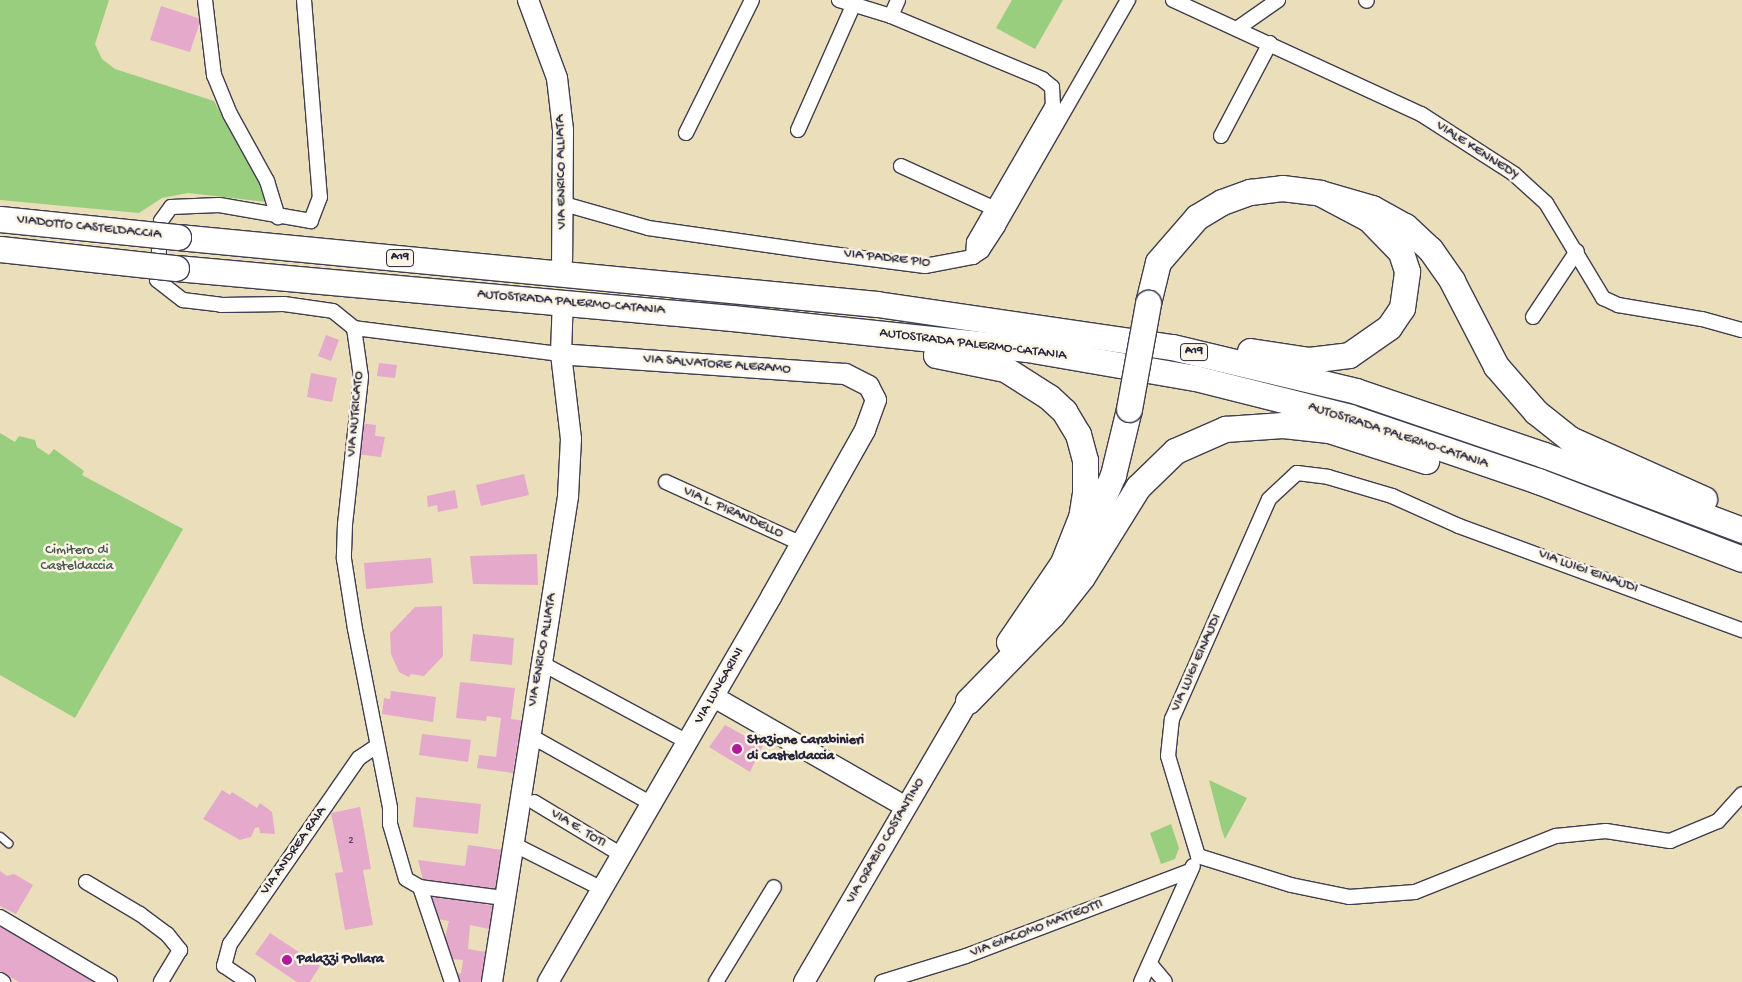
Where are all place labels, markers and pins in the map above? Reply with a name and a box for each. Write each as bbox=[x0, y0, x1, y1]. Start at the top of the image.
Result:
place label: Stazione Carabinieri di Casteldaccia bbox=[747, 733, 864, 766]
marker: Stazione Carabinieri di Casteldaccia bbox=[731, 743, 743, 755]
place label: Palazzi Pollara bbox=[297, 952, 384, 968]
marker: Palazzi Pollara bbox=[281, 954, 293, 966]

